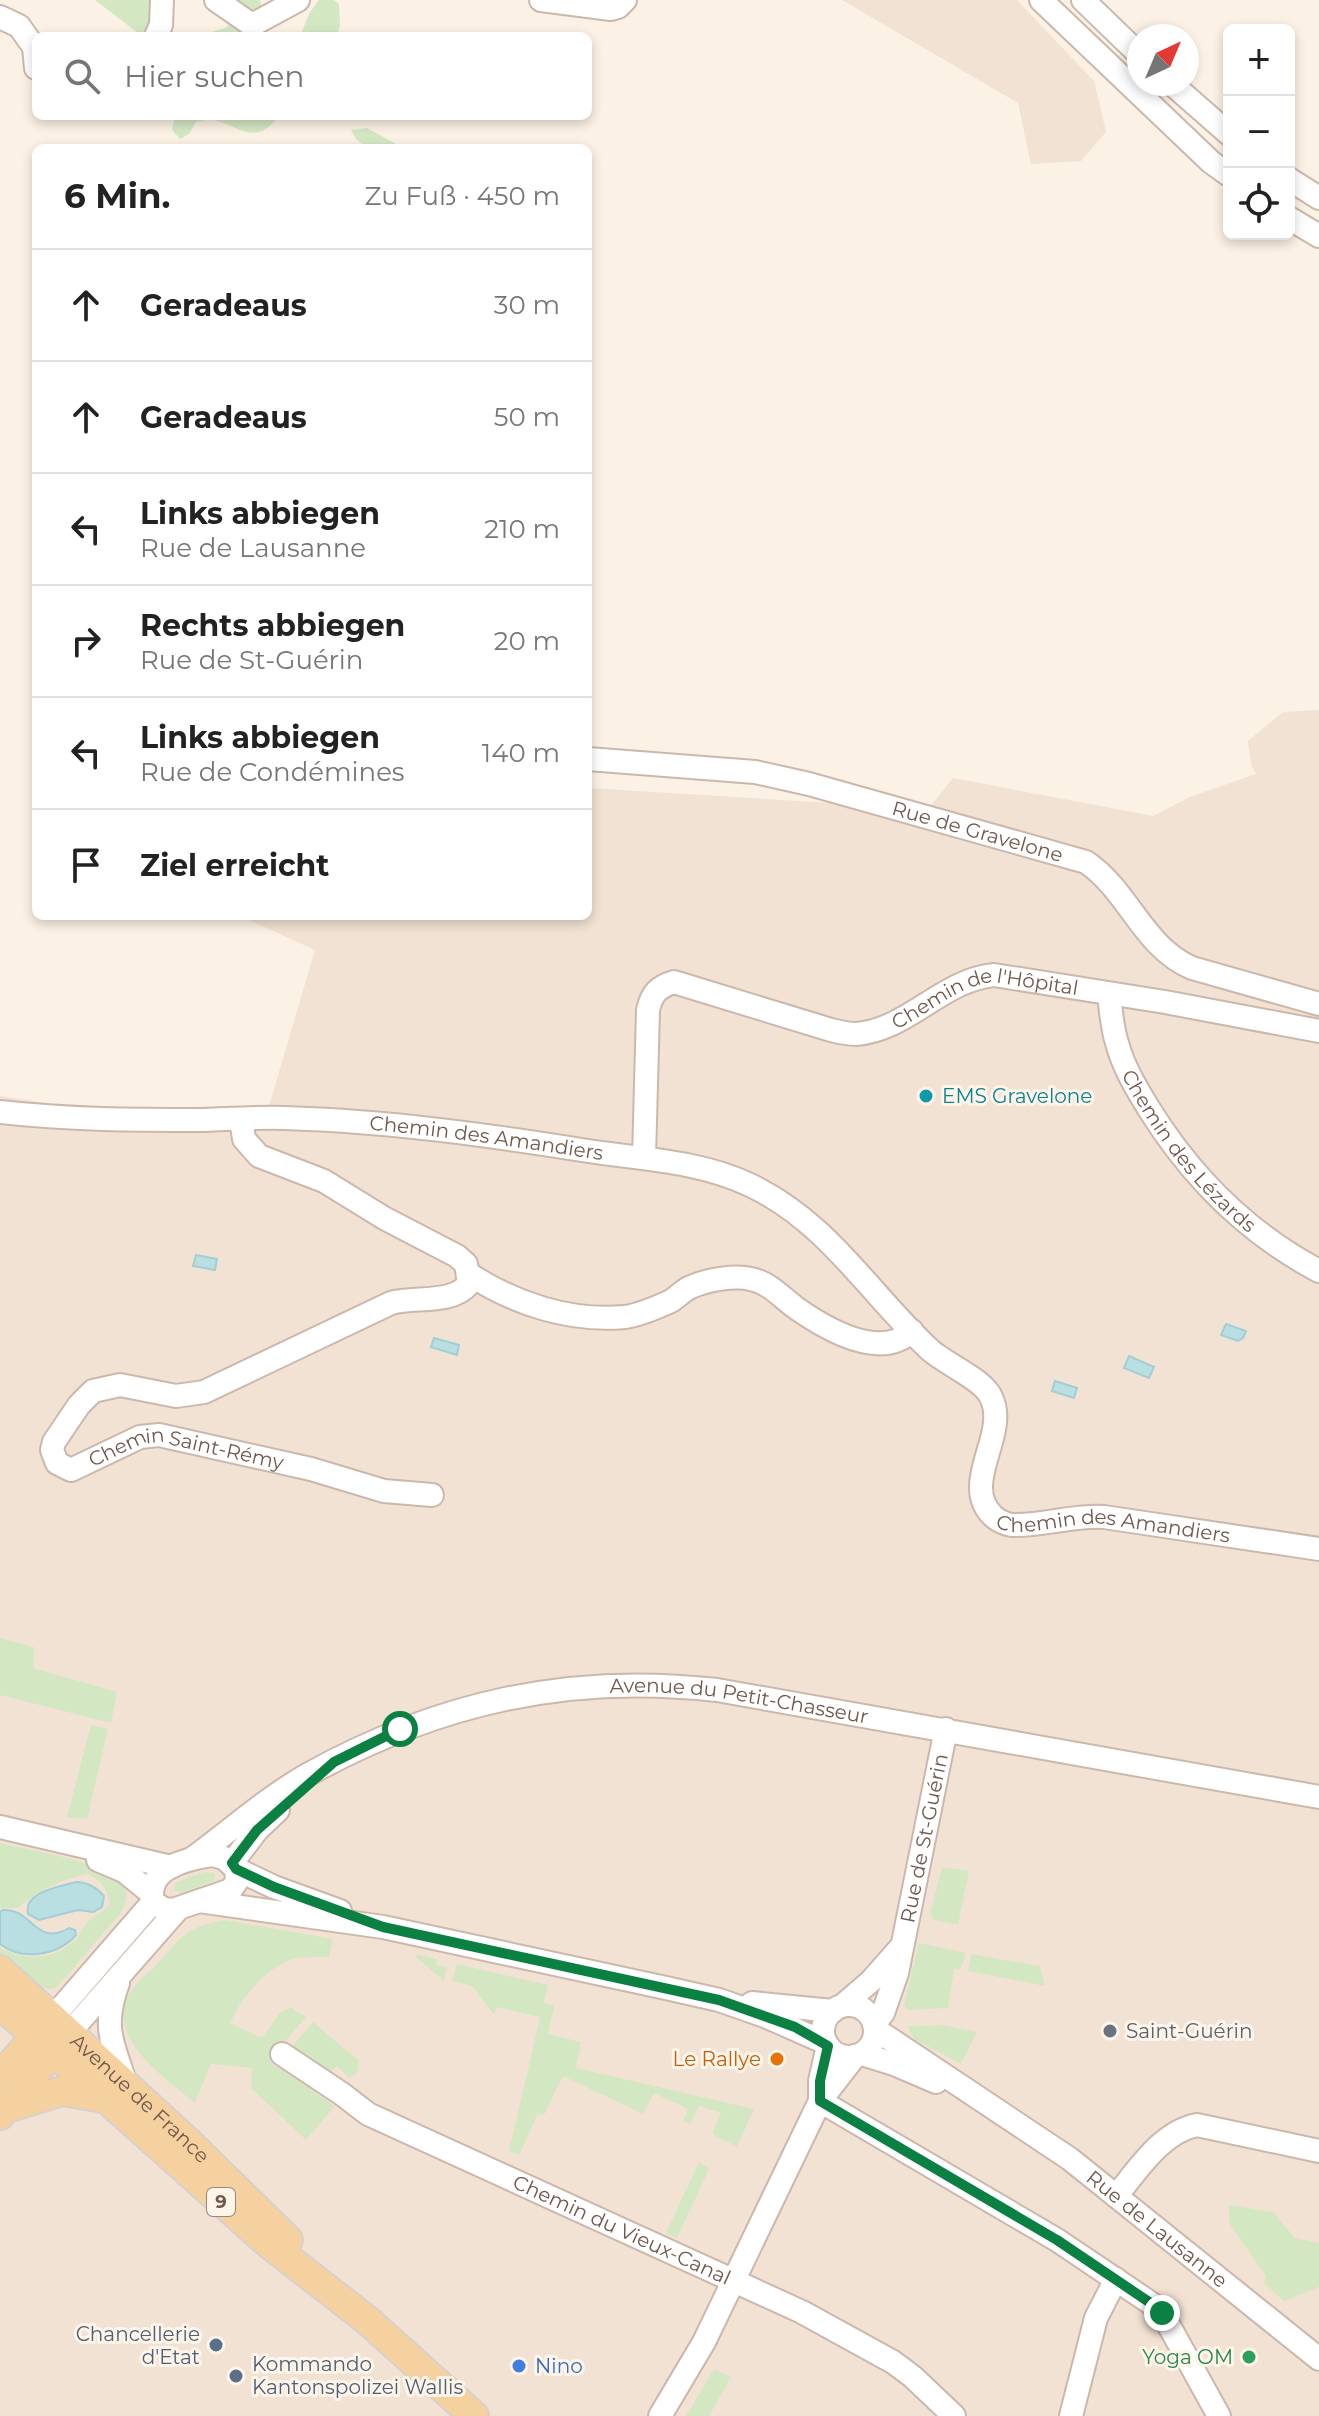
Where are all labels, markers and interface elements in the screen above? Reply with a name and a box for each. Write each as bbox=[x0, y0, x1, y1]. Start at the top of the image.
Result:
north arrow bbox=[1127, 24, 1199, 96]
map controls bbox=[1223, 24, 1295, 240]
button: + bbox=[1223, 24, 1295, 96]
search box bbox=[32, 32, 592, 120]
icon: search bbox=[60, 54, 104, 98]
text: Hier suchen bbox=[124, 58, 305, 95]
button: − bbox=[1223, 96, 1295, 168]
button: locate bbox=[1223, 168, 1295, 240]
text: 6 Min. bbox=[64, 175, 170, 217]
text: Zu Fuß · 450 m bbox=[365, 180, 560, 212]
icon: ahead bbox=[64, 283, 108, 327]
text: Geradeaus bbox=[140, 287, 307, 324]
text: 30 m bbox=[494, 289, 560, 321]
icon: ahead bbox=[64, 395, 108, 439]
text: Geradeaus bbox=[140, 399, 307, 436]
text: 50 m bbox=[494, 401, 560, 433]
text: Links abbiegen bbox=[140, 495, 380, 532]
icon: left bbox=[64, 507, 108, 551]
text: 210 m bbox=[484, 513, 560, 545]
text: Rue de Lausanne bbox=[140, 532, 366, 564]
text: Rechts abbiegen bbox=[140, 607, 405, 644]
icon: right bbox=[64, 619, 108, 663]
text: 20 m bbox=[494, 625, 560, 657]
text: Rue de St-Guérin bbox=[140, 644, 363, 676]
text: Links abbiegen bbox=[140, 719, 380, 756]
icon: left bbox=[64, 731, 108, 775]
text: 140 m bbox=[482, 737, 560, 769]
text: Rue de Condémines bbox=[140, 756, 405, 788]
street label: Rue de Gravelone bbox=[889, 796, 1066, 867]
icon: arrive bbox=[64, 843, 108, 887]
text: Ziel erreicht bbox=[140, 847, 329, 884]
street label: Chemin de l'Hôpital bbox=[887, 963, 1080, 1034]
street label: Chemin des Lézards bbox=[1117, 1066, 1261, 1238]
place label: EMS Gravelone bbox=[942, 1084, 1092, 1108]
marker: EMS Gravelone bbox=[917, 1087, 935, 1105]
street label: Chemin des Amandiers bbox=[369, 1111, 605, 1165]
text: Chemin Saint-Rémy bbox=[85, 1423, 286, 1475]
street label: Chemin Saint-Rémy bbox=[86, 1454, 288, 1478]
street label: Chemin des Amandiers bbox=[993, 1505, 1232, 1548]
street label: Avenue du Petit-Chasseur bbox=[609, 1673, 870, 1729]
route start bbox=[382, 1711, 418, 1747]
street label: Rue de St-Guérin bbox=[895, 1752, 953, 1925]
place label: Saint-Guérin bbox=[1126, 2019, 1252, 2043]
marker: Saint-Guérin bbox=[1101, 2022, 1119, 2040]
street label: Avenue de France bbox=[66, 2029, 214, 2168]
place label: Le Rallye bbox=[673, 2047, 761, 2071]
marker: Le Rallye bbox=[768, 2050, 786, 2068]
street label: Rue de Lausanne bbox=[1082, 2165, 1232, 2293]
street label: Chemin du Vieux-Canal bbox=[509, 2170, 735, 2290]
road number: 9 bbox=[207, 2188, 235, 2216]
route end bbox=[1144, 2295, 1180, 2331]
place label: Chancellerie d'Etat bbox=[76, 2322, 200, 2369]
marker: Chancellerie d'Etat bbox=[207, 2336, 225, 2354]
place label: Yoga OM bbox=[1142, 2345, 1233, 2369]
marker: Yoga OM bbox=[1240, 2348, 1258, 2366]
place label: Kommando Kantonspolizei Wallis bbox=[252, 2352, 463, 2399]
place label: Nino bbox=[535, 2354, 583, 2378]
marker: Nino bbox=[510, 2357, 528, 2375]
marker: Kommando Kantonspolizei Wallis bbox=[227, 2367, 245, 2385]

